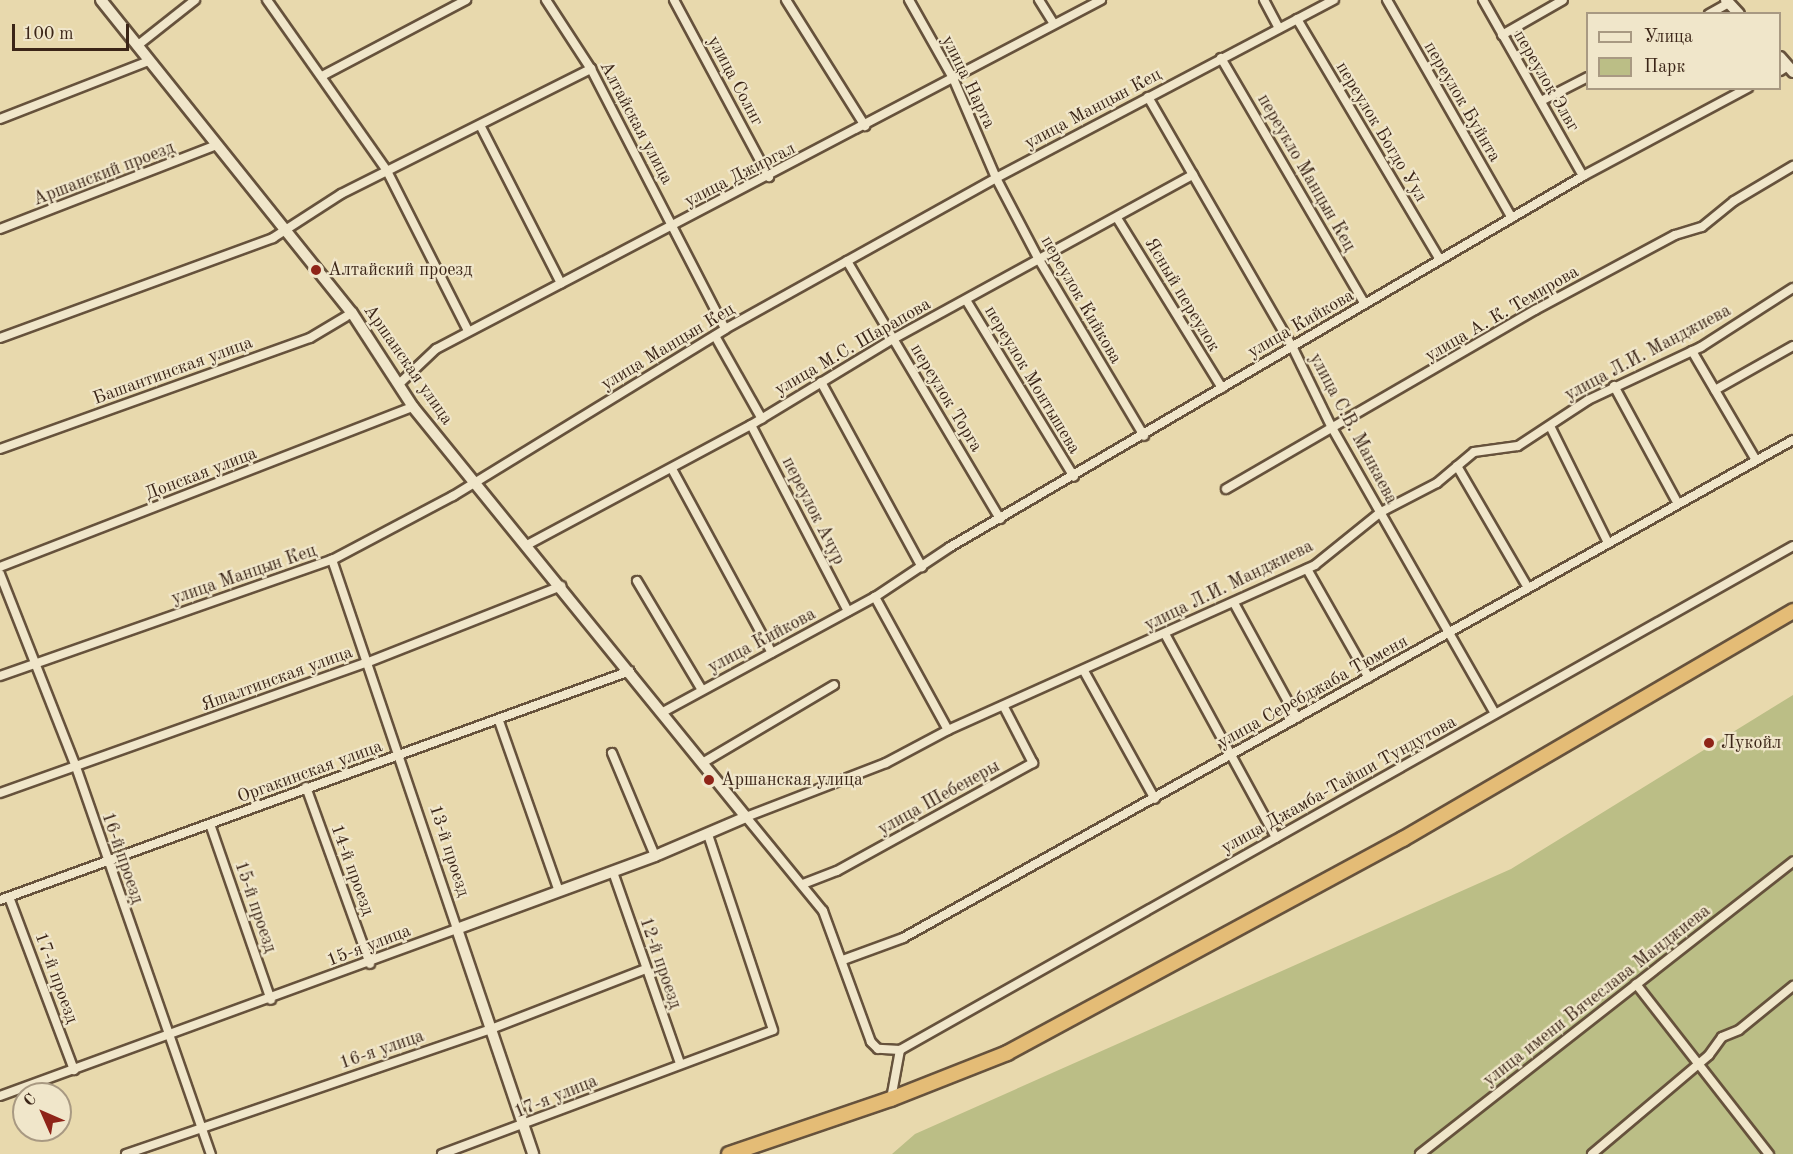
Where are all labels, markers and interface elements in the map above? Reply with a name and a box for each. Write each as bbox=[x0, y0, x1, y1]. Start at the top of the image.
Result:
scale bar bbox=[15, 12, 132, 50]
legend bbox=[1586, 12, 1781, 90]
text: 100 m bbox=[23, 25, 74, 43]
street label: переулок Элвг bbox=[1508, 26, 1584, 136]
text: Улица bbox=[1644, 28, 1693, 46]
street label: улица Солнг bbox=[702, 32, 768, 130]
street label: улица Нарта bbox=[936, 32, 1000, 132]
street label: переулок Буйнта bbox=[1419, 38, 1505, 166]
street label: Алтайская улица bbox=[595, 58, 677, 188]
street label: переулок Богдо Уул bbox=[1331, 58, 1431, 206]
text: Парк bbox=[1644, 58, 1685, 76]
street label: улица Манцын Кец bbox=[1021, 64, 1165, 154]
street label: переукло Манцын Кец bbox=[1252, 90, 1360, 256]
street label: Аршанский проезд bbox=[30, 137, 178, 211]
street label: улица Джиргал bbox=[681, 138, 799, 212]
street label: переулок Кийкова bbox=[1036, 232, 1126, 368]
street label: Ясный переулок bbox=[1139, 234, 1225, 356]
place label: Алтайский проезд bbox=[328, 259, 472, 281]
street label: улица А. К. Темирова bbox=[1421, 261, 1583, 367]
marker: Алтайский проезд bbox=[309, 263, 323, 277]
street label: улица Кийкова bbox=[1244, 285, 1358, 363]
street label: улица М.С. Шарапова bbox=[771, 293, 935, 401]
street label: улица Манцын Кец bbox=[597, 299, 739, 395]
street label: улица Л.И. Манджиева bbox=[1561, 300, 1735, 406]
street label: Аршанская улица bbox=[358, 301, 458, 429]
street label: переулок Монтышева bbox=[979, 302, 1085, 458]
street label: Башантинская улица bbox=[90, 332, 256, 410]
street label: переулок Торга bbox=[905, 340, 987, 456]
street label: улица С.В. Манкаева bbox=[1304, 350, 1402, 508]
street label: Донская улица bbox=[142, 443, 260, 505]
street label: переулок Ачур bbox=[777, 454, 849, 568]
street label: улица Л.И. Манджиева bbox=[1141, 536, 1317, 636]
street label: улица Манцын Кец bbox=[169, 540, 319, 610]
street label: улица Кийкова bbox=[704, 604, 820, 678]
street label: улица Серебджаба Тюменя bbox=[1214, 631, 1412, 753]
street label: Яшалтинская улица bbox=[198, 642, 356, 716]
street label: улица Джамба-Тайши Тундутова bbox=[1218, 711, 1460, 859]
place label: Лукойл bbox=[1721, 732, 1781, 754]
street label: Оргакинская улица bbox=[234, 736, 386, 808]
marker: Лукойл bbox=[1702, 736, 1716, 750]
street label: улица Шебенеры bbox=[874, 756, 1004, 840]
place label: Аршанская улица bbox=[721, 769, 863, 791]
marker: Аршанская улица bbox=[702, 773, 716, 787]
street label: 13-й проезд bbox=[424, 802, 474, 900]
street label: 16-й проезд bbox=[96, 809, 148, 907]
street label: 14-й проезд bbox=[326, 822, 378, 918]
street label: 15-й проезд bbox=[229, 858, 281, 956]
street label: улица имени Вячеслава Манджиева bbox=[1479, 901, 1715, 1091]
street label: 12-й проезд bbox=[634, 914, 686, 1012]
street label: 15-я улица bbox=[324, 920, 414, 972]
street label: 17-й проезд bbox=[30, 930, 82, 1026]
street label: 16-я улица bbox=[337, 1025, 427, 1075]
street label: 17-я улица bbox=[511, 1071, 601, 1123]
north arrow bbox=[12, 1082, 72, 1142]
text: С bbox=[21, 1091, 40, 1110]

